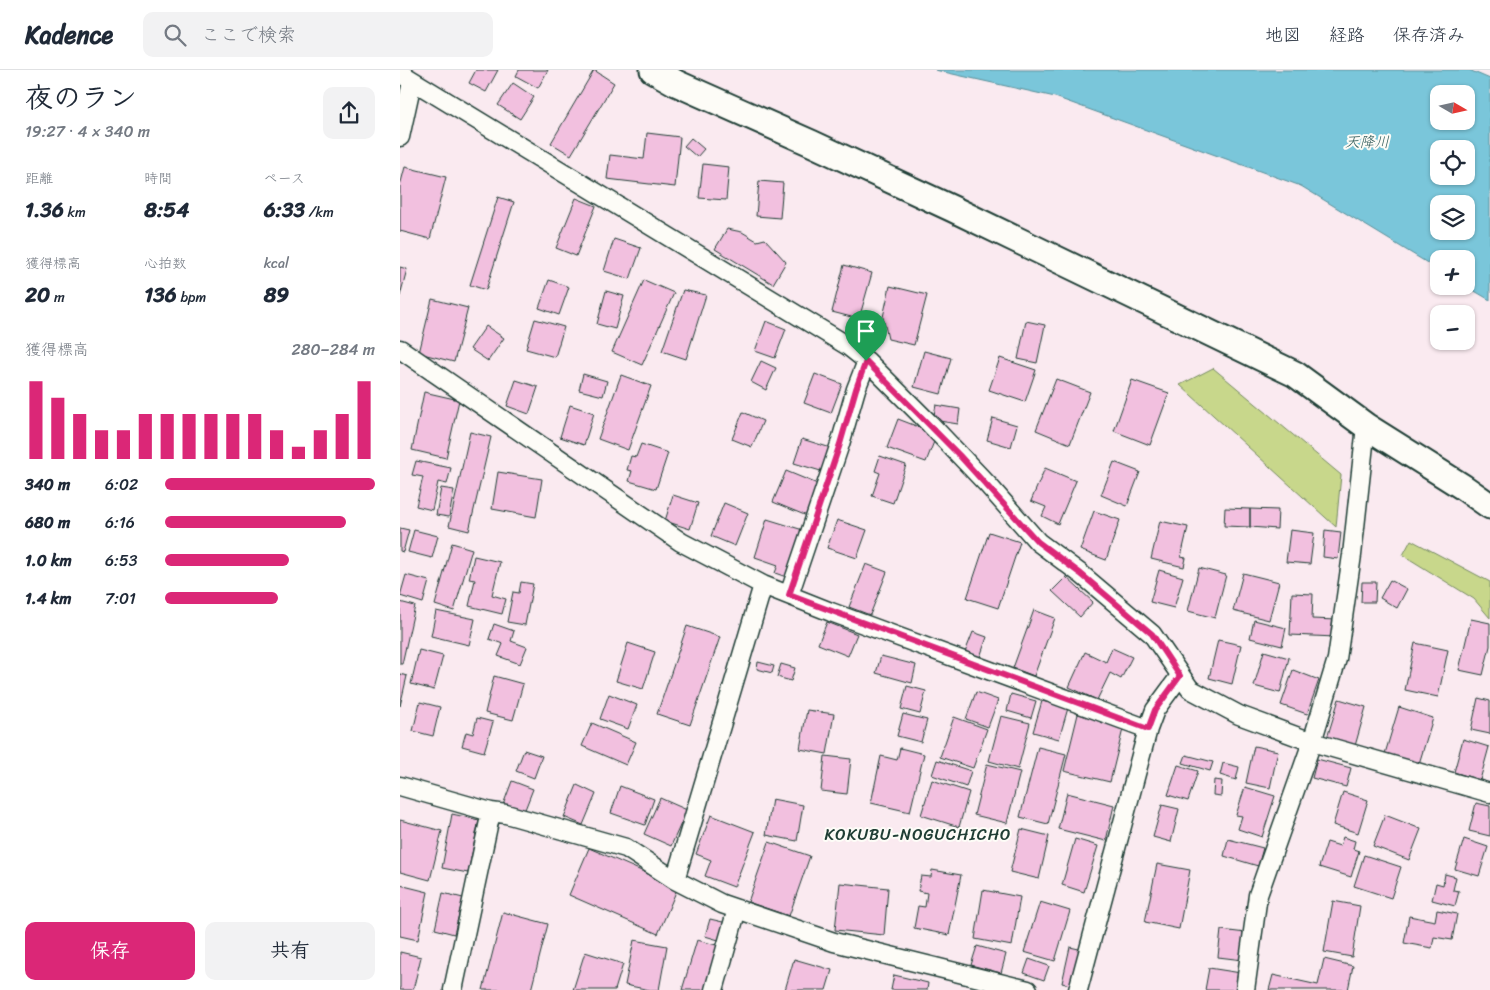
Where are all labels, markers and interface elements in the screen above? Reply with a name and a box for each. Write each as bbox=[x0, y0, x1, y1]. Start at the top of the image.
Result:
search box bbox=[143, 12, 493, 57]
text: Kadence bbox=[25, 14, 113, 56]
text: ここで検索 bbox=[201, 18, 296, 51]
text: 地図 bbox=[1265, 19, 1301, 51]
text: 経路 bbox=[1329, 19, 1365, 51]
text: 保存済み bbox=[1393, 19, 1465, 51]
icon: search bbox=[161, 21, 189, 49]
text: 夜のラン bbox=[25, 73, 137, 122]
north arrow bbox=[1430, 85, 1475, 130]
map controls bbox=[1430, 85, 1475, 350]
button: share bbox=[323, 87, 375, 139]
text: 19:27 · 4 × 340 m bbox=[25, 117, 150, 146]
water label: 天降川 bbox=[1344, 129, 1390, 155]
button: locate bbox=[1430, 140, 1475, 185]
text: 距離 bbox=[25, 166, 53, 191]
text: 時間 bbox=[144, 166, 172, 191]
text: ペース bbox=[264, 166, 305, 191]
text: 1.36 bbox=[25, 191, 64, 229]
text: 8:54 bbox=[144, 191, 189, 229]
text: 6:33 bbox=[264, 191, 305, 229]
button: layers bbox=[1430, 195, 1475, 240]
text: km bbox=[64, 200, 86, 225]
text: /km bbox=[305, 200, 334, 225]
button: + bbox=[1430, 250, 1475, 295]
text: 獲得標高 bbox=[25, 251, 81, 276]
text: 心拍数 bbox=[144, 251, 186, 276]
text: kcal bbox=[264, 251, 289, 276]
text: 20 bbox=[25, 276, 50, 314]
text: 136 bbox=[144, 276, 177, 314]
text: 89 bbox=[264, 276, 289, 314]
text: m bbox=[50, 285, 65, 310]
text: bpm bbox=[177, 285, 206, 310]
button: − bbox=[1430, 305, 1475, 350]
pin bbox=[845, 310, 887, 361]
icon: arrive bbox=[852, 317, 880, 345]
text: 獲得標高 bbox=[25, 335, 89, 364]
text: 280–284 m bbox=[292, 335, 375, 364]
text: 340 m bbox=[25, 470, 70, 499]
text: 6:02 bbox=[105, 470, 138, 499]
text: 680 m bbox=[25, 508, 70, 537]
text: 6:16 bbox=[105, 508, 135, 537]
text: 1.0 km bbox=[25, 546, 72, 575]
text: 6:53 bbox=[105, 546, 137, 575]
text: 1.4 km bbox=[25, 584, 72, 613]
text: 7:01 bbox=[105, 584, 136, 613]
district label: KOKUBU-NOGUCHICHO bbox=[825, 820, 1011, 849]
button: 保存 bbox=[25, 922, 195, 980]
button: 共有 bbox=[205, 922, 375, 980]

